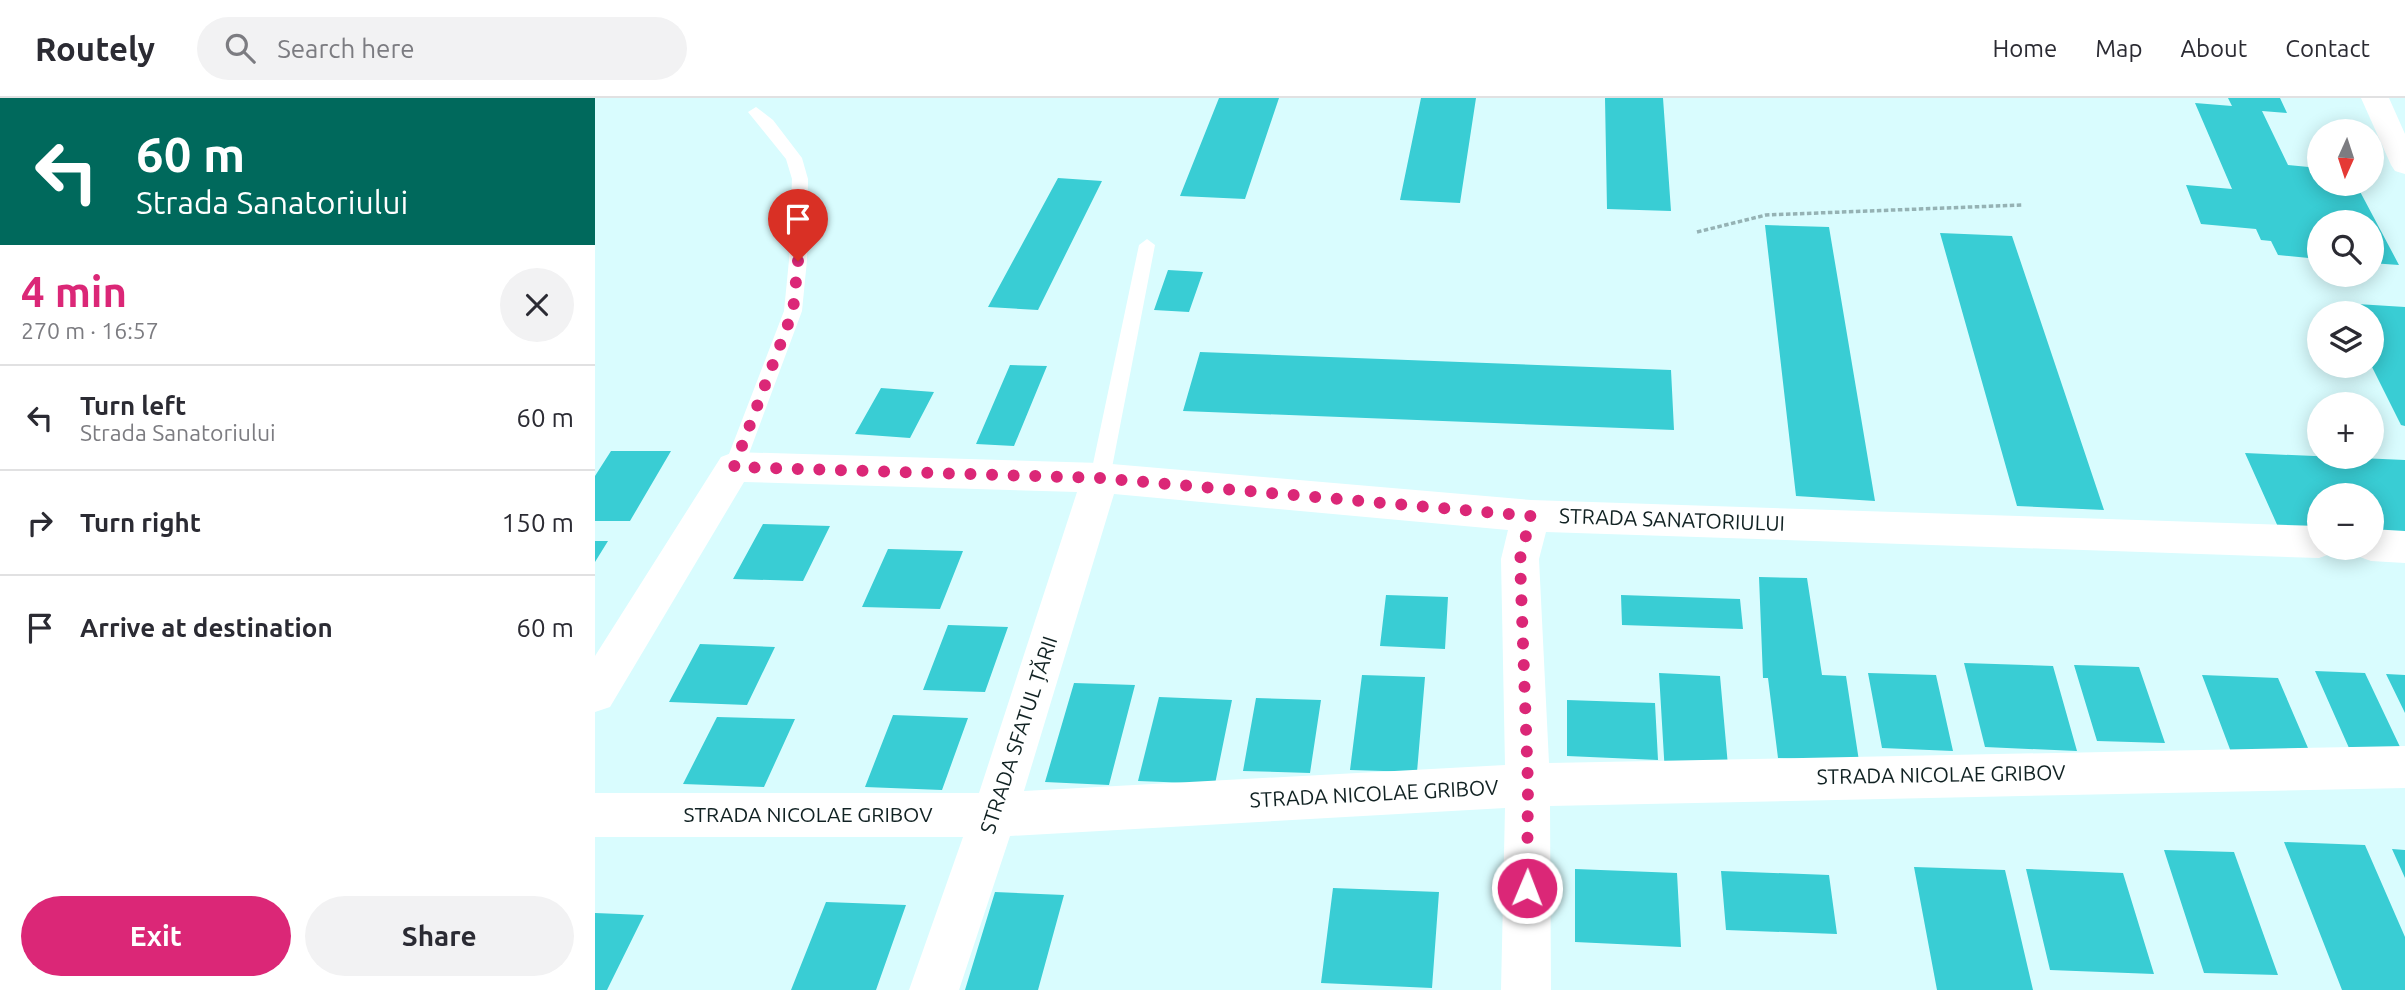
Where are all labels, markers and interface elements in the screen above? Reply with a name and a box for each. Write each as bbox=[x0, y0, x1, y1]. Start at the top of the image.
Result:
search box bbox=[197, 17, 687, 80]
icon: search bbox=[221, 29, 259, 67]
text: Routely bbox=[35, 30, 155, 67]
text: Search here bbox=[277, 34, 415, 63]
text: Home bbox=[1992, 35, 2057, 62]
text: Map bbox=[2095, 35, 2142, 62]
text: About bbox=[2180, 35, 2247, 62]
text: Contact bbox=[2285, 35, 2370, 62]
north arrow bbox=[2307, 119, 2383, 196]
map controls bbox=[2307, 119, 2384, 560]
icon: left bbox=[21, 126, 112, 217]
text: 60 m bbox=[136, 126, 245, 181]
text: Strada Sanatoriului bbox=[136, 184, 408, 220]
pin bbox=[768, 189, 828, 261]
icon: arrive bbox=[779, 200, 817, 238]
button: search bbox=[2307, 210, 2384, 287]
text: 4 min bbox=[21, 268, 127, 315]
button: close bbox=[500, 268, 574, 342]
button: layers bbox=[2307, 301, 2384, 378]
text: 270 m · 16:57 bbox=[21, 318, 159, 343]
text: Turn left bbox=[80, 391, 186, 420]
button: + bbox=[2307, 392, 2384, 469]
icon: left bbox=[21, 399, 59, 437]
text: 60 m bbox=[516, 403, 574, 432]
text: Strada Sanatoriului bbox=[80, 420, 276, 445]
button: − bbox=[2307, 483, 2384, 560]
street label: STRADA SANATORIULUI bbox=[1559, 503, 1785, 535]
icon: right bbox=[21, 504, 59, 542]
text: Turn right bbox=[80, 508, 201, 537]
text: 150 m bbox=[502, 508, 574, 537]
icon: arrive bbox=[21, 609, 59, 647]
text: Arrive at destination bbox=[80, 613, 333, 642]
text: 60 m bbox=[516, 613, 574, 642]
street label: STRADA SFATUL ȚĂRII bbox=[975, 633, 1061, 837]
street label: STRADA NICOLAE GRIBOV bbox=[1816, 760, 2066, 788]
street label: STRADA NICOLAE GRIBOV bbox=[1249, 774, 1500, 812]
street label: STRADA NICOLAE GRIBOV bbox=[683, 802, 933, 826]
position arrow bbox=[1490, 851, 1564, 925]
button: Exit bbox=[21, 896, 291, 976]
button: Share bbox=[305, 896, 574, 976]

